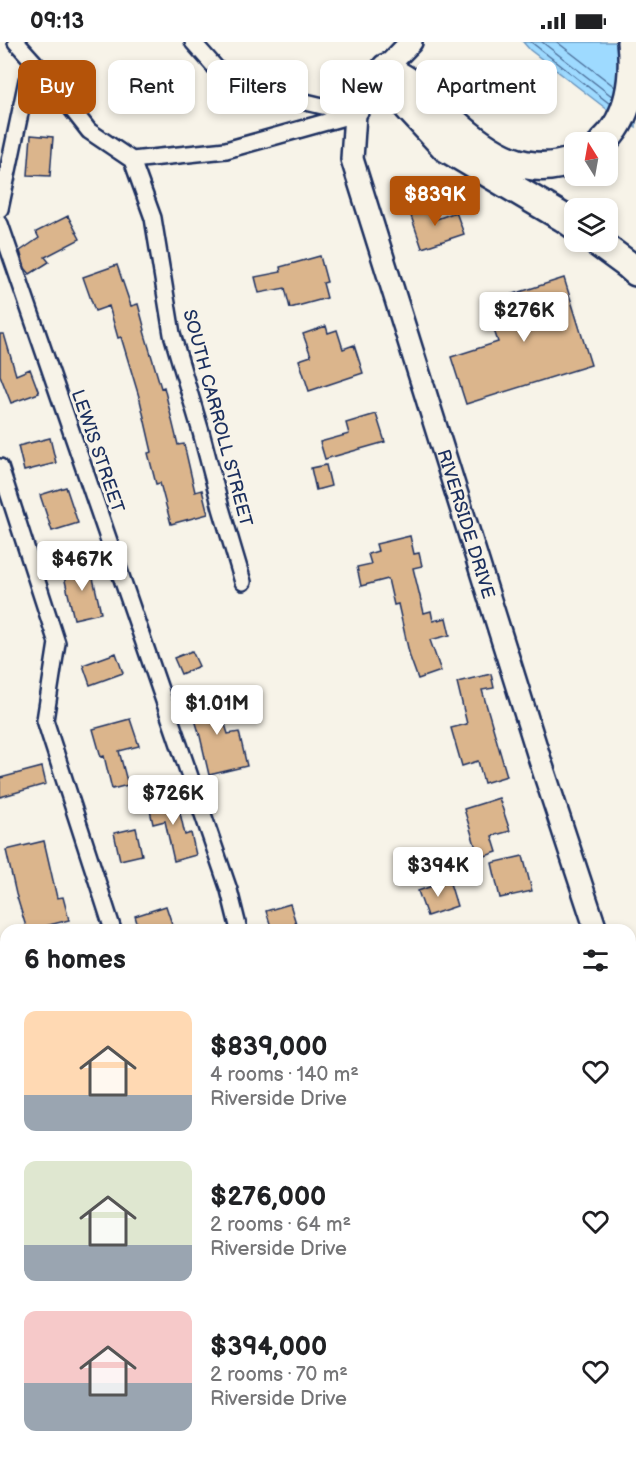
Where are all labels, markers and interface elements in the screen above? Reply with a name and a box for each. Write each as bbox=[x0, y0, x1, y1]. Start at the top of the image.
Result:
text: 09:13 bbox=[30, 8, 84, 35]
chip: Buy bbox=[18, 60, 96, 114]
chip: Rent bbox=[108, 60, 195, 114]
chip: Filters bbox=[207, 60, 308, 114]
chip: New bbox=[320, 60, 404, 114]
chip: Apartment bbox=[416, 60, 557, 114]
north arrow bbox=[564, 132, 618, 186]
map controls bbox=[564, 132, 618, 252]
pin: $839K bbox=[393, 176, 477, 227]
text: $839K bbox=[404, 183, 466, 207]
button: layers bbox=[564, 198, 618, 252]
pin: $276K bbox=[482, 292, 566, 343]
text: $276K bbox=[493, 299, 555, 323]
street label: SOUTH CARROLL STREET bbox=[178, 307, 257, 529]
street label: LEWIS STREET bbox=[67, 387, 128, 515]
street label: RIVERSIDE DRIVE bbox=[433, 447, 499, 601]
pin: $467K bbox=[40, 541, 124, 592]
text: $467K bbox=[51, 548, 113, 572]
pin: $1.01M bbox=[168, 685, 266, 736]
text: $1.01M bbox=[185, 692, 249, 716]
pin: $726K bbox=[131, 775, 215, 826]
text: $726K bbox=[142, 782, 204, 806]
pin: $394K bbox=[396, 847, 480, 898]
text: $394K bbox=[407, 854, 469, 878]
icon: filters bbox=[579, 944, 612, 977]
text: 6 homes bbox=[24, 945, 126, 976]
text: $839,000 bbox=[210, 1032, 328, 1063]
icon: home bbox=[72, 1035, 144, 1107]
icon: heart bbox=[579, 1055, 612, 1088]
text: 4 rooms · 140 m² bbox=[210, 1063, 359, 1087]
text: Riverside Drive bbox=[210, 1087, 347, 1111]
text: $276,000 bbox=[210, 1182, 326, 1213]
icon: home bbox=[72, 1185, 144, 1257]
icon: heart bbox=[579, 1205, 612, 1238]
text: 2 rooms · 64 m² bbox=[210, 1213, 351, 1237]
text: Riverside Drive bbox=[210, 1237, 347, 1261]
text: $394,000 bbox=[210, 1332, 327, 1363]
icon: home bbox=[72, 1335, 144, 1407]
icon: heart bbox=[579, 1355, 612, 1388]
text: 2 rooms · 70 m² bbox=[210, 1363, 348, 1387]
text: Riverside Drive bbox=[210, 1387, 347, 1411]

